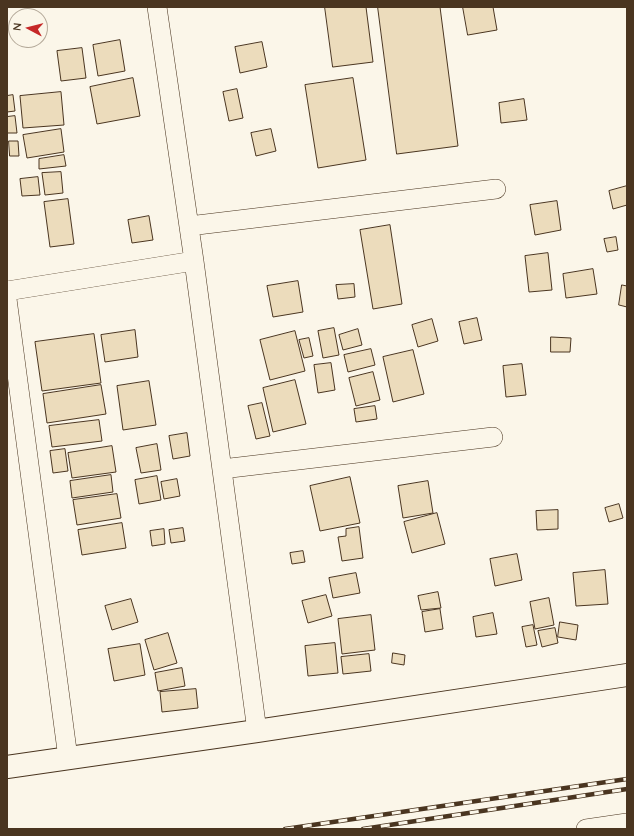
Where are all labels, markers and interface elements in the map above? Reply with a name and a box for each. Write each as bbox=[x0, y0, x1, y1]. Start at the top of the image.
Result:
north arrow bbox=[8, 8, 48, 48]
text: N bbox=[10, 22, 25, 32]

